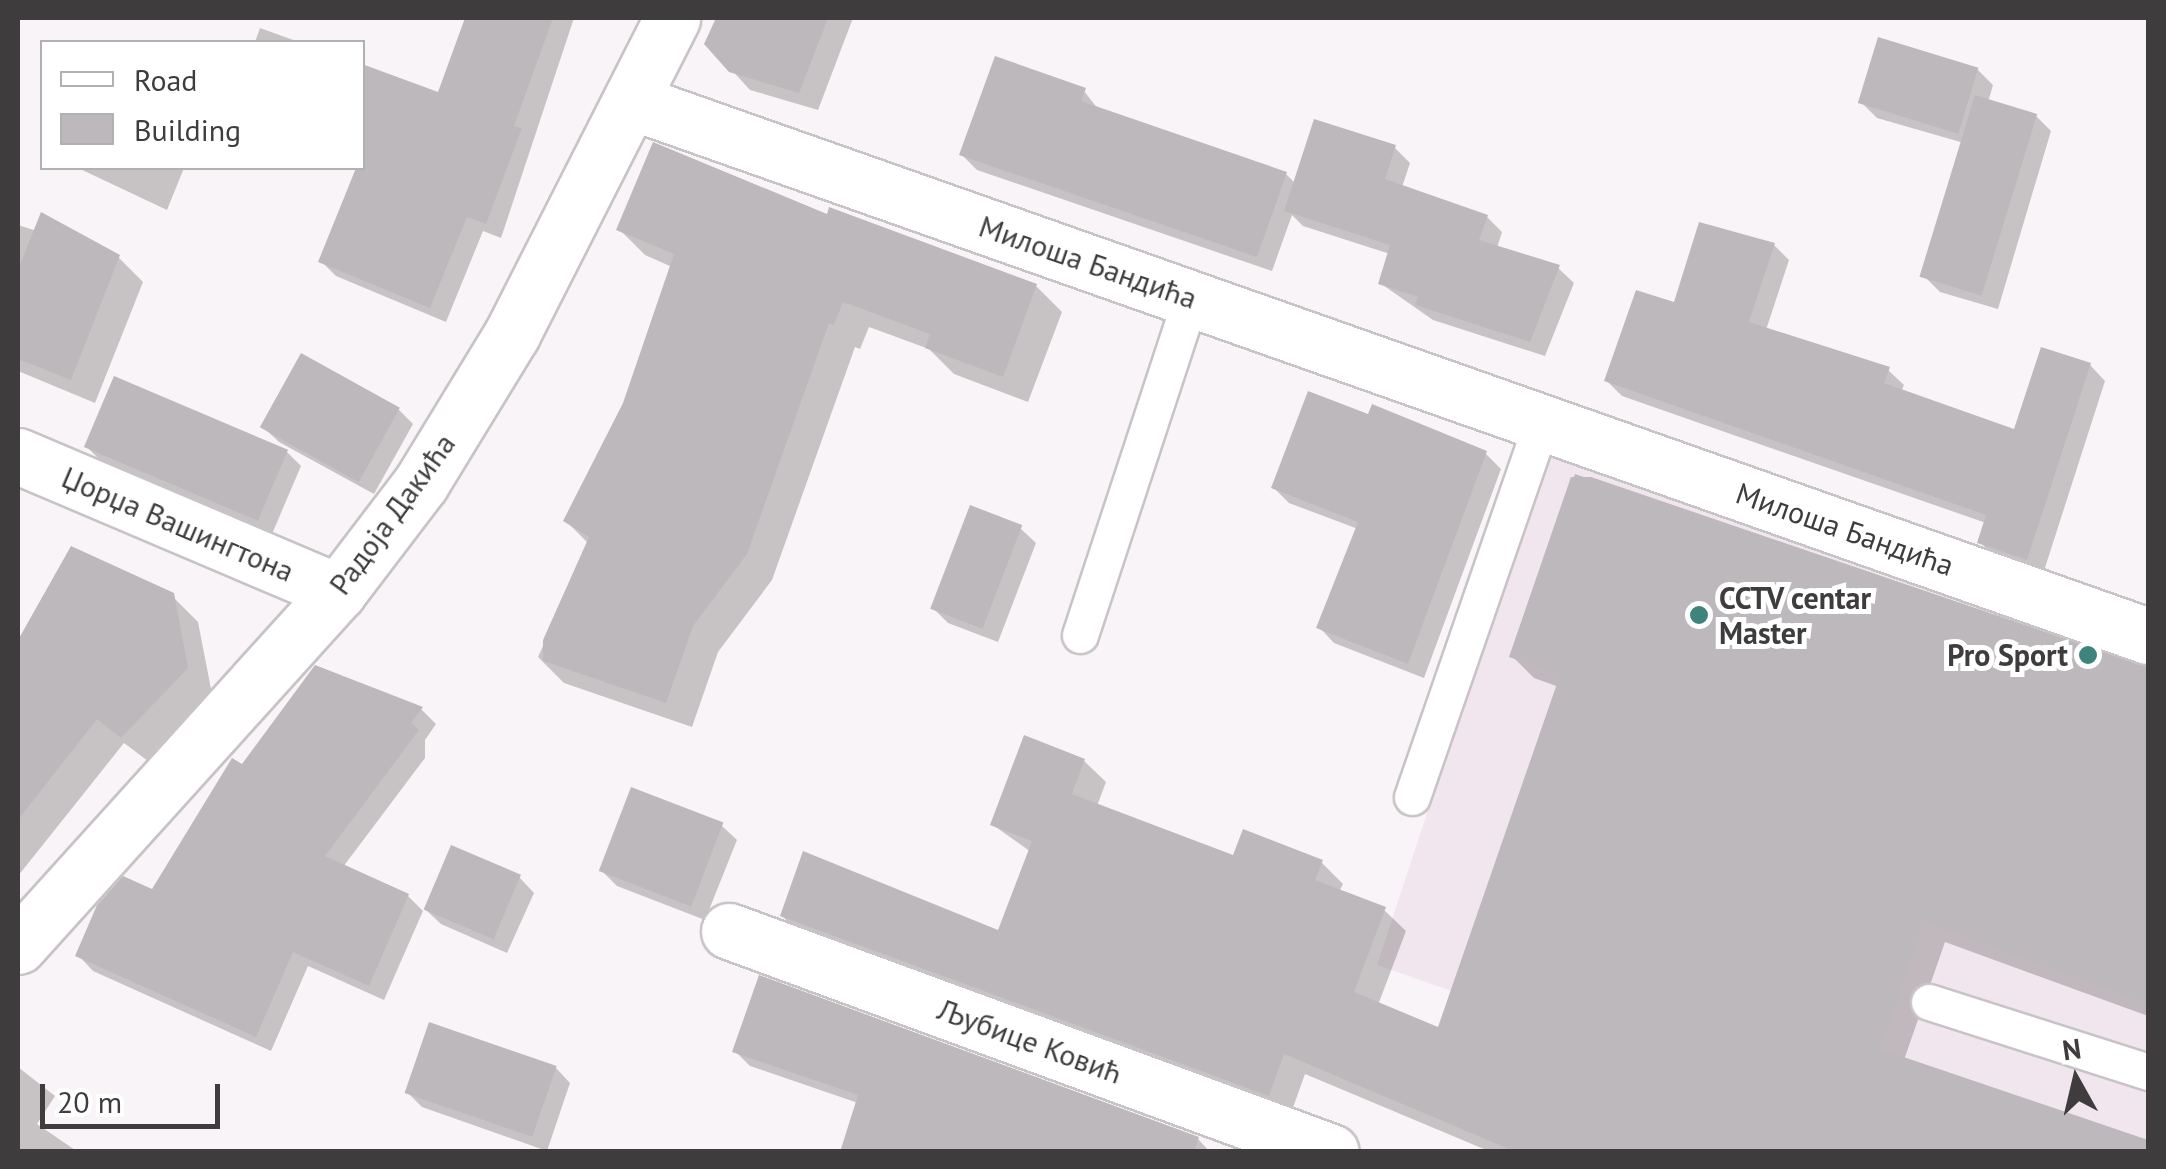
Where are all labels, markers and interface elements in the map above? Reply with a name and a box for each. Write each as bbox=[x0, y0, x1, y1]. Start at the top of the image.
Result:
legend bbox=[40, 40, 365, 170]
text: Road bbox=[134, 60, 198, 99]
text: Building bbox=[134, 110, 241, 149]
street label: Милоша Бандића bbox=[974, 208, 1202, 316]
street label: Радоја Дакића bbox=[321, 426, 463, 602]
street label: Џорџа Вашингтона bbox=[57, 459, 299, 589]
street label: Милоша Бандића bbox=[1731, 475, 1959, 583]
place label: CCTV centar Master bbox=[1719, 580, 1872, 650]
marker: CCTV centar Master bbox=[1688, 604, 1710, 626]
place label: Pro Sport bbox=[1947, 637, 2068, 673]
marker: Pro Sport bbox=[2077, 644, 2099, 666]
street label: Љубице Ковић bbox=[933, 991, 1127, 1091]
north arrow bbox=[2026, 1029, 2126, 1129]
text: N bbox=[2060, 1029, 2083, 1068]
scale bar bbox=[45, 1064, 225, 1126]
text: 20 m bbox=[57, 1082, 122, 1121]

